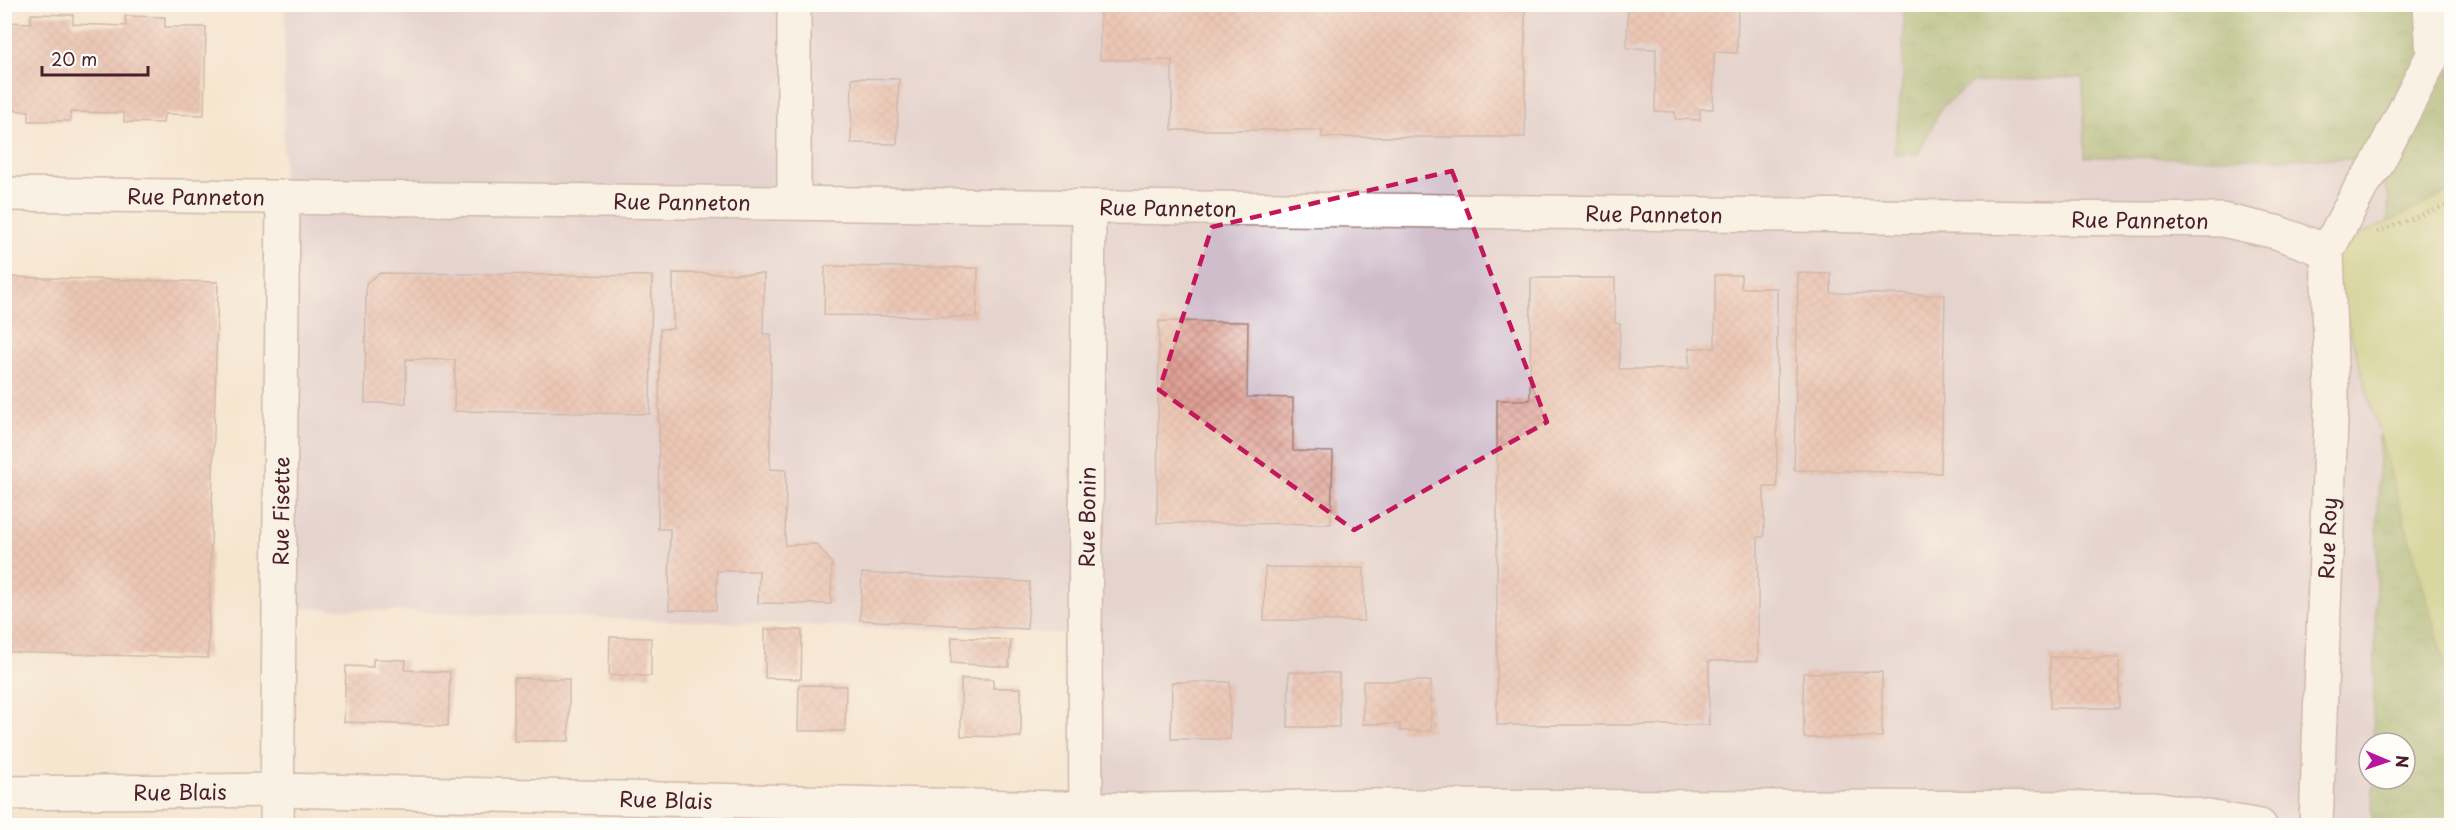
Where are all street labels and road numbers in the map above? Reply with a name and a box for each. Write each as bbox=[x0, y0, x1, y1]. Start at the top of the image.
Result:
street label: Rue Panneton bbox=[127, 179, 265, 212]
street label: Rue Panneton bbox=[613, 184, 751, 218]
street label: Rue Panneton bbox=[1099, 190, 1237, 224]
street label: Rue Panneton bbox=[1585, 196, 1723, 230]
street label: Rue Panneton bbox=[2071, 202, 2209, 236]
street label: Rue Fisette bbox=[263, 456, 297, 566]
street label: Rue Bonin bbox=[1070, 466, 1103, 568]
street label: Rue Roy bbox=[2309, 497, 2344, 580]
street label: Rue Blais bbox=[133, 775, 227, 808]
street label: Rue Blais bbox=[619, 782, 713, 816]

